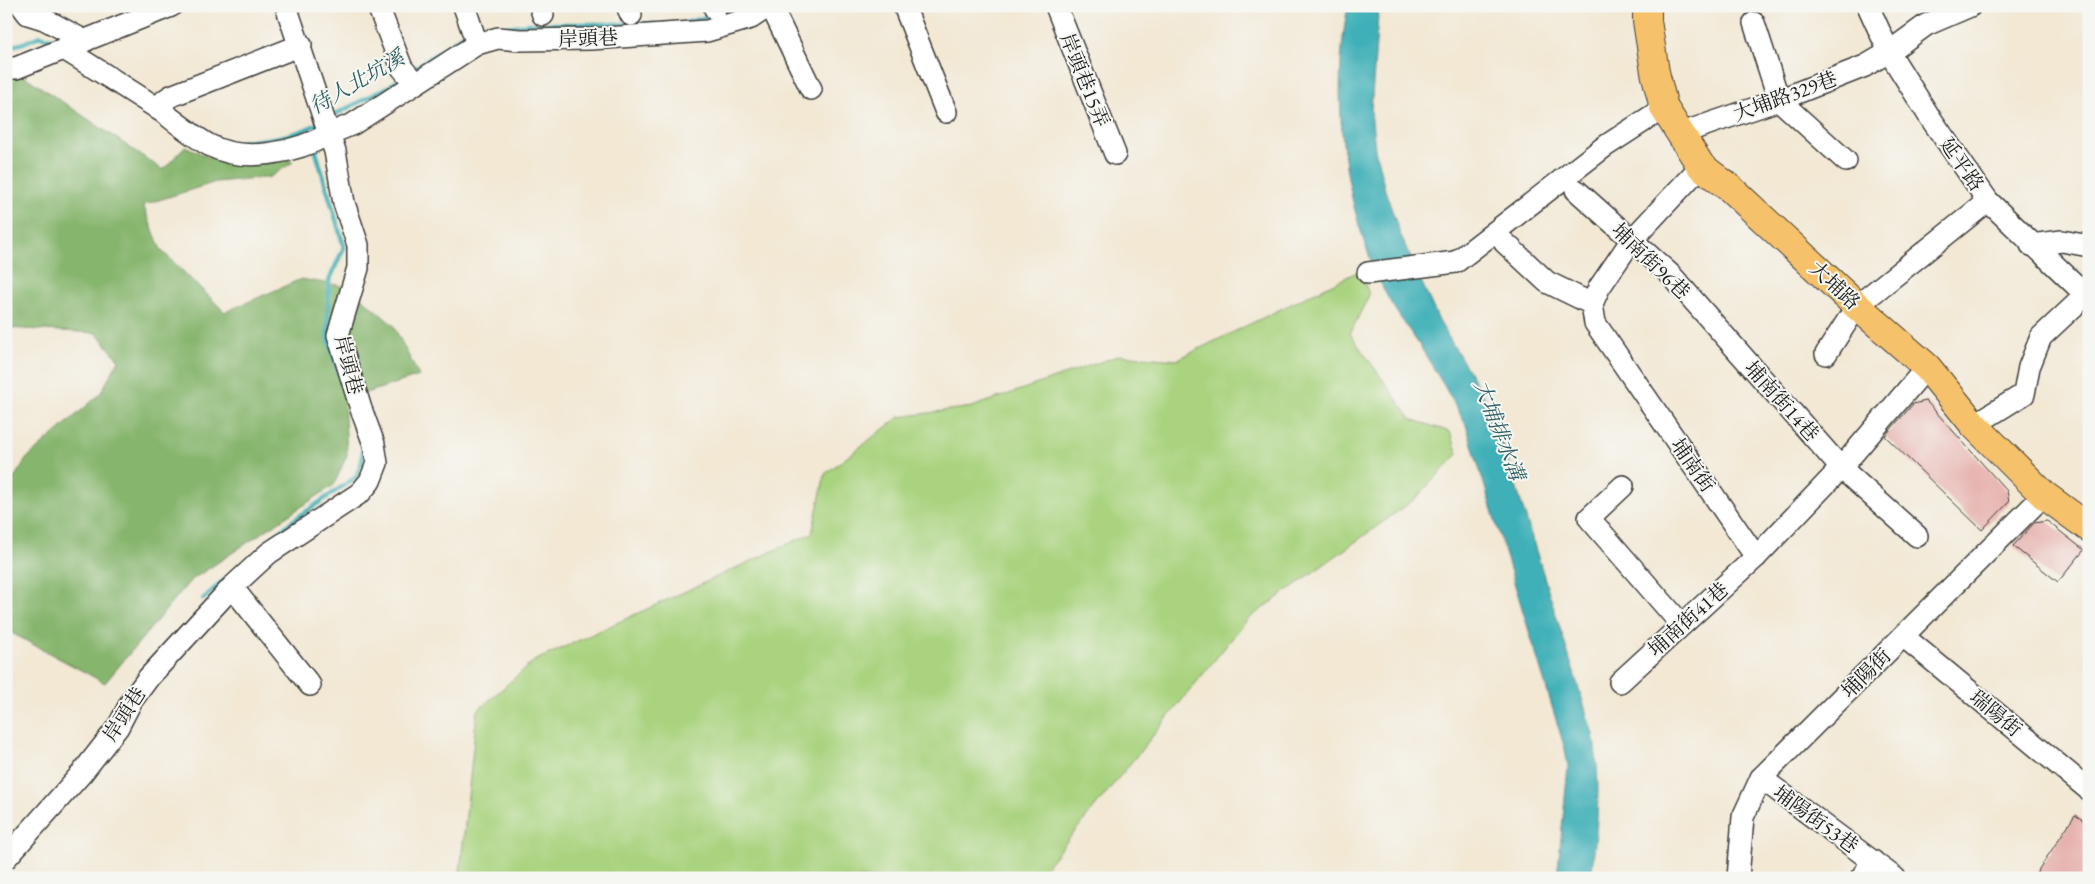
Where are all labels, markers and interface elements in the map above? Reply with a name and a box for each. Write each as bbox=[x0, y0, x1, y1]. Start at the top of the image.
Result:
street label: 岸頭巷 bbox=[558, 24, 618, 52]
street label: 岸頭巷15弄 bbox=[1054, 29, 1116, 131]
water label: 待人北坑溪 bbox=[305, 43, 411, 120]
street label: 大埔路329巷 bbox=[1729, 65, 1841, 127]
street label: 延平路 bbox=[1934, 132, 1990, 196]
street label: 埔南街96巷 bbox=[1606, 217, 1696, 305]
street label: 大埔路 bbox=[1804, 255, 1866, 315]
street label: 岸頭巷 bbox=[329, 333, 369, 397]
street label: 埔南街14巷 bbox=[1739, 355, 1825, 447]
water label: 大埔排水溝 bbox=[1468, 376, 1532, 486]
street label: 埔南街 bbox=[1665, 433, 1721, 497]
street label: 埔南街41巷 bbox=[1642, 576, 1734, 662]
street label: 埔陽街 bbox=[1836, 643, 1896, 703]
street label: 岸頭巷 bbox=[97, 682, 151, 746]
street label: 瑞陽街 bbox=[1965, 684, 2027, 742]
street label: 埔陽街53巷 bbox=[1768, 779, 1864, 859]

